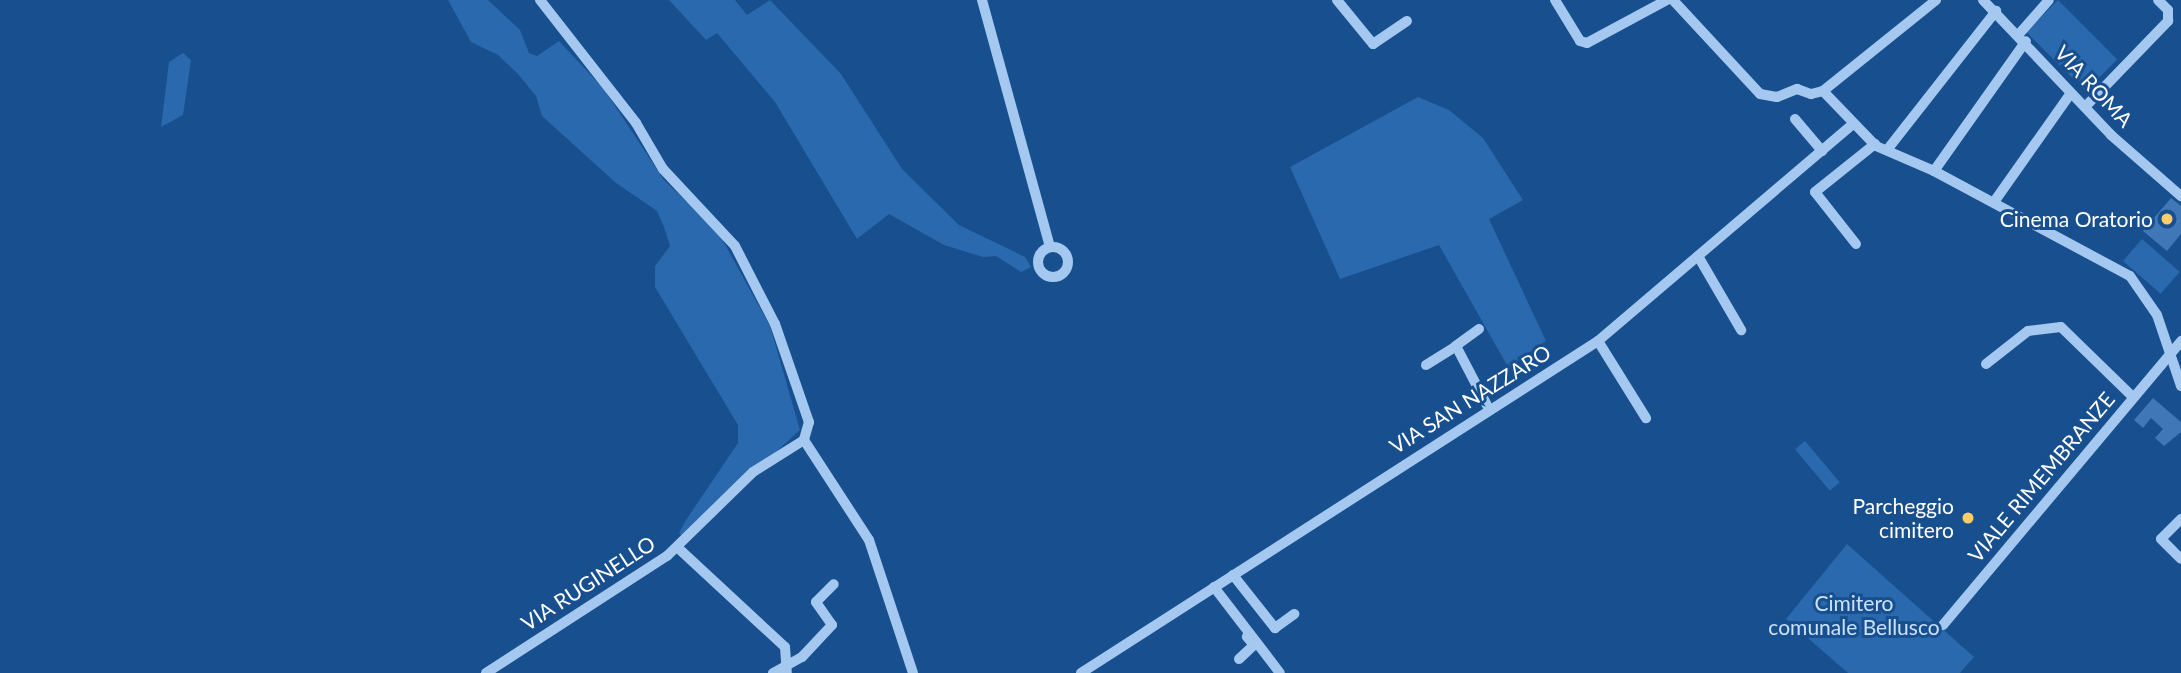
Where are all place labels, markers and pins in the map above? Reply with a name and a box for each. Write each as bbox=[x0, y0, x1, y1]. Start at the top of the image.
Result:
place label: Cinema Oratorio bbox=[2000, 206, 2153, 232]
marker: Cinema Oratorio bbox=[2159, 211, 2175, 227]
place label: Parcheggio cimitero bbox=[1852, 493, 1954, 543]
marker: Parcheggio cimitero bbox=[1960, 510, 1976, 526]

